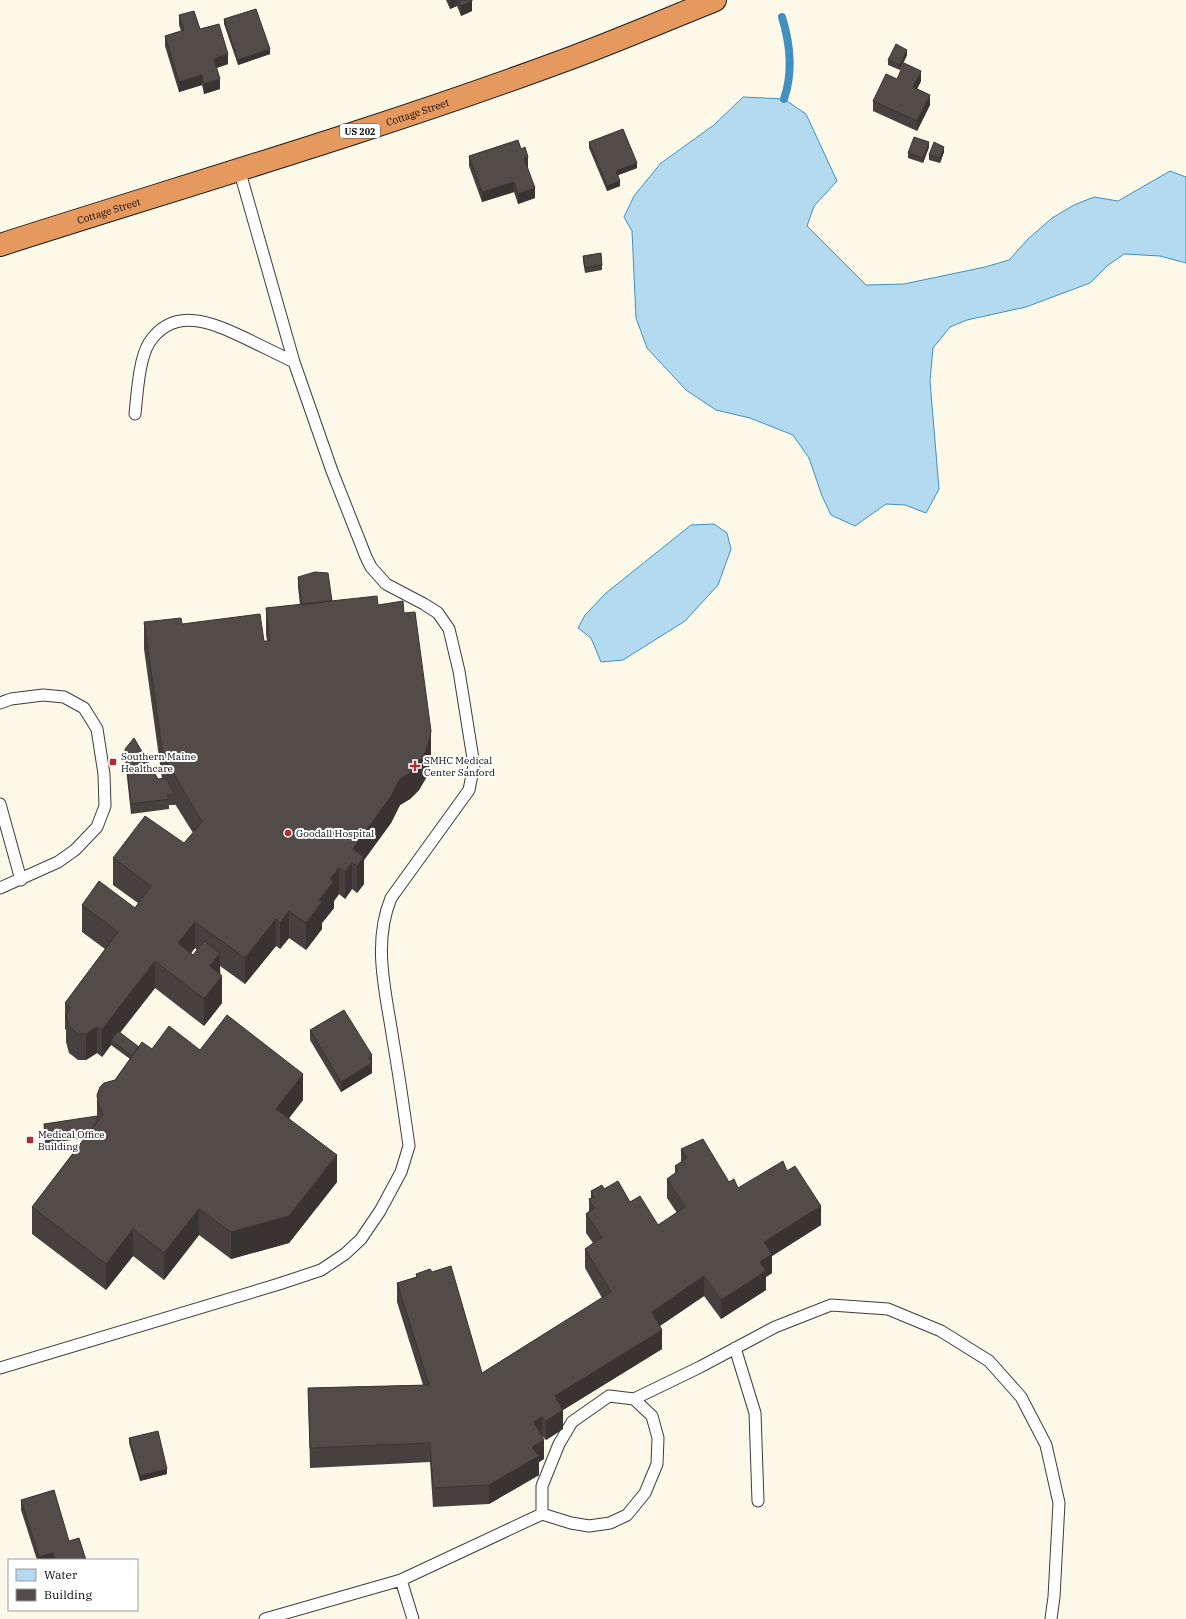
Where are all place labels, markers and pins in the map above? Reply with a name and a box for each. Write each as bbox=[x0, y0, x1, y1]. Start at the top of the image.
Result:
place label: Southern Maine Healthcare bbox=[121, 750, 196, 775]
place label: SMHC Medical Center Sanford bbox=[424, 754, 495, 779]
marker: Southern Maine Healthcare bbox=[108, 757, 118, 767]
marker: SMHC Medical Center Sanford bbox=[409, 760, 421, 772]
place label: Goodall Hospital bbox=[296, 827, 374, 840]
marker: Goodall Hospital bbox=[283, 828, 293, 838]
place label: Medical Office Building bbox=[38, 1128, 105, 1153]
marker: Medical Office Building bbox=[25, 1135, 35, 1145]

